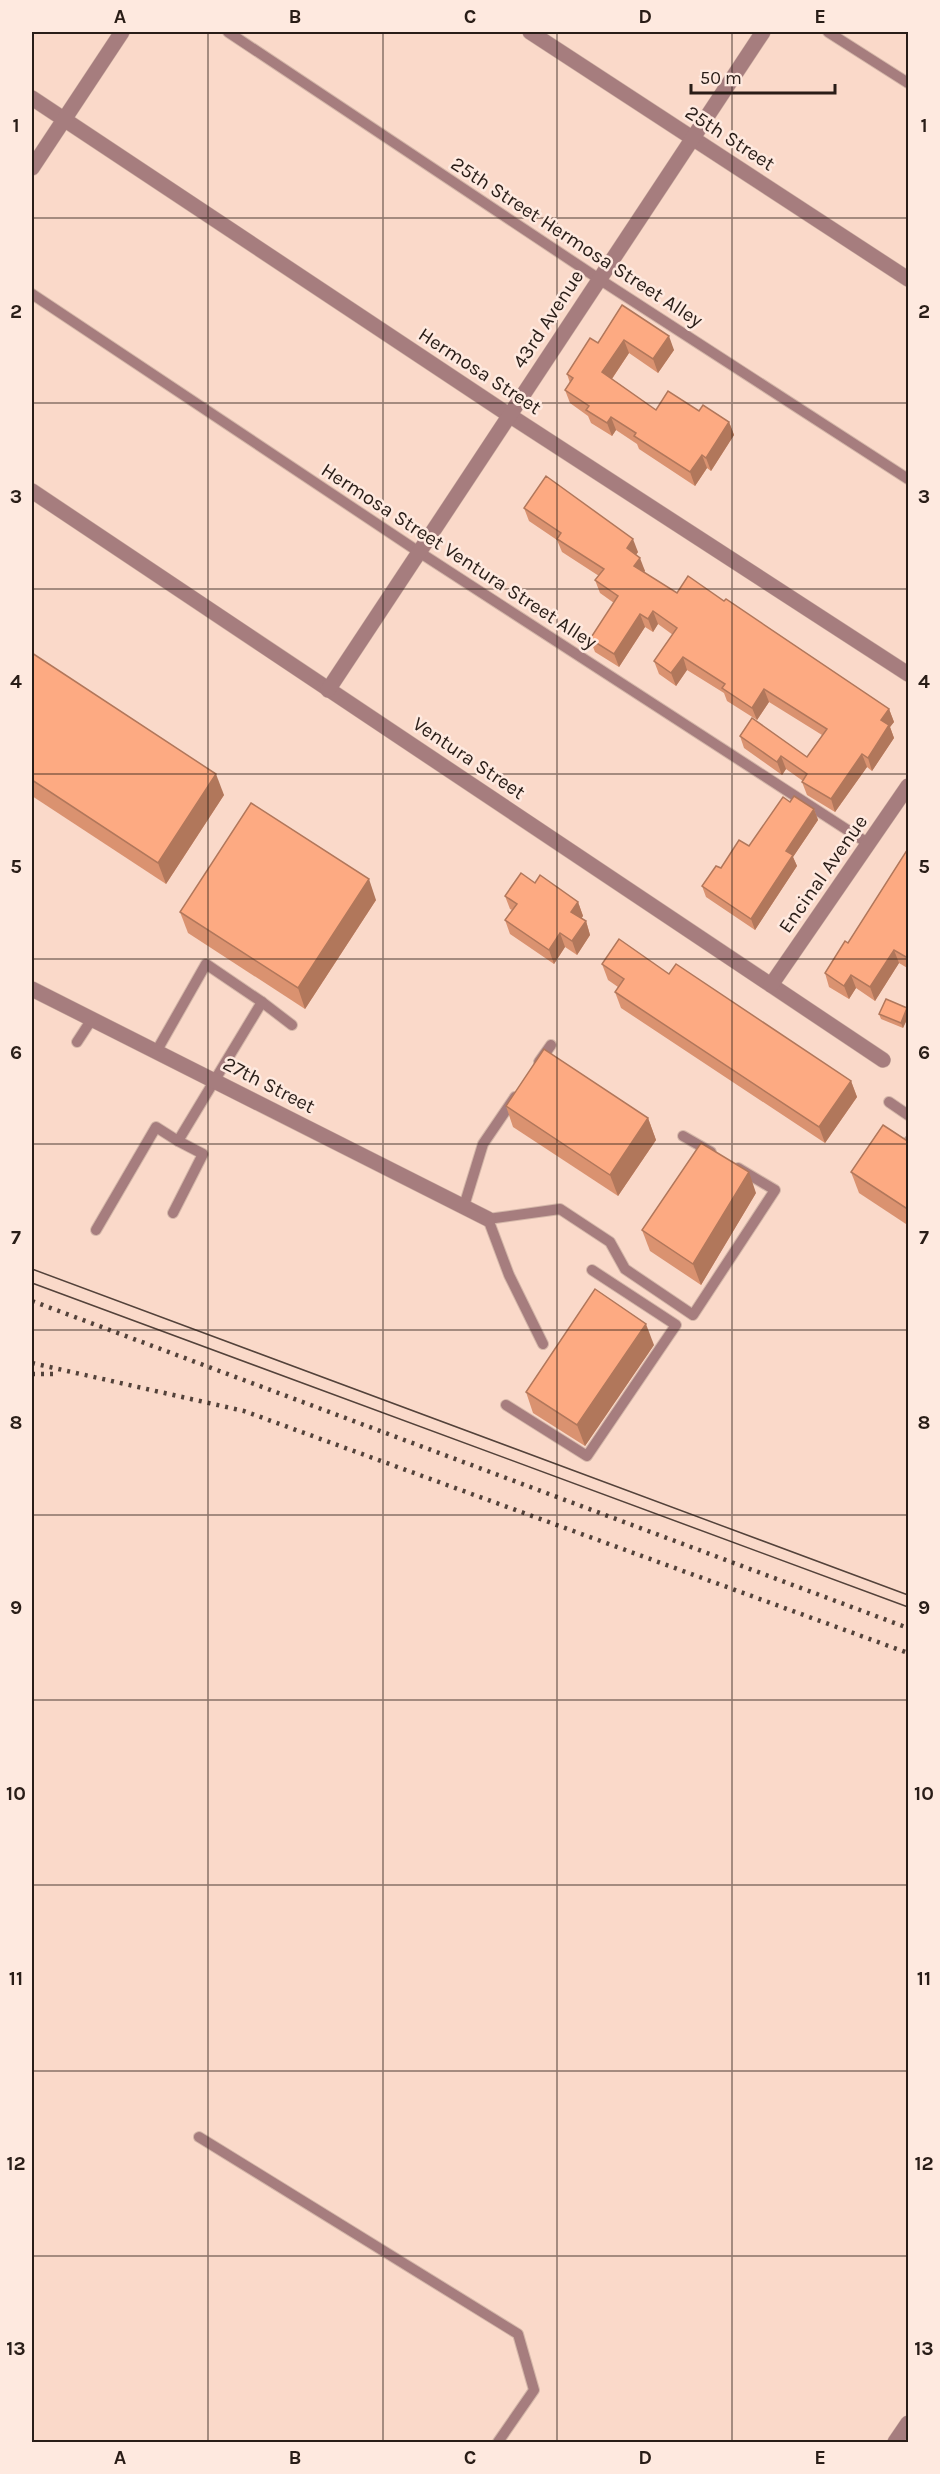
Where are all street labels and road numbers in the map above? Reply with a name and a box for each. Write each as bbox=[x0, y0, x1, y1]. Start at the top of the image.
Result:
street label: 25th Street bbox=[681, 101, 779, 176]
street label: 25th Street Hermosa Street Alley bbox=[447, 152, 707, 332]
street label: 43rd Avenue bbox=[508, 266, 588, 372]
street label: Hermosa Street bbox=[414, 323, 546, 419]
street label: Hermosa Street Ventura Street Alley bbox=[317, 458, 601, 654]
street label: Ventura Street bbox=[408, 712, 530, 804]
street label: Encinal Avenue bbox=[774, 811, 872, 937]
street label: 27th Street bbox=[219, 1052, 319, 1118]

